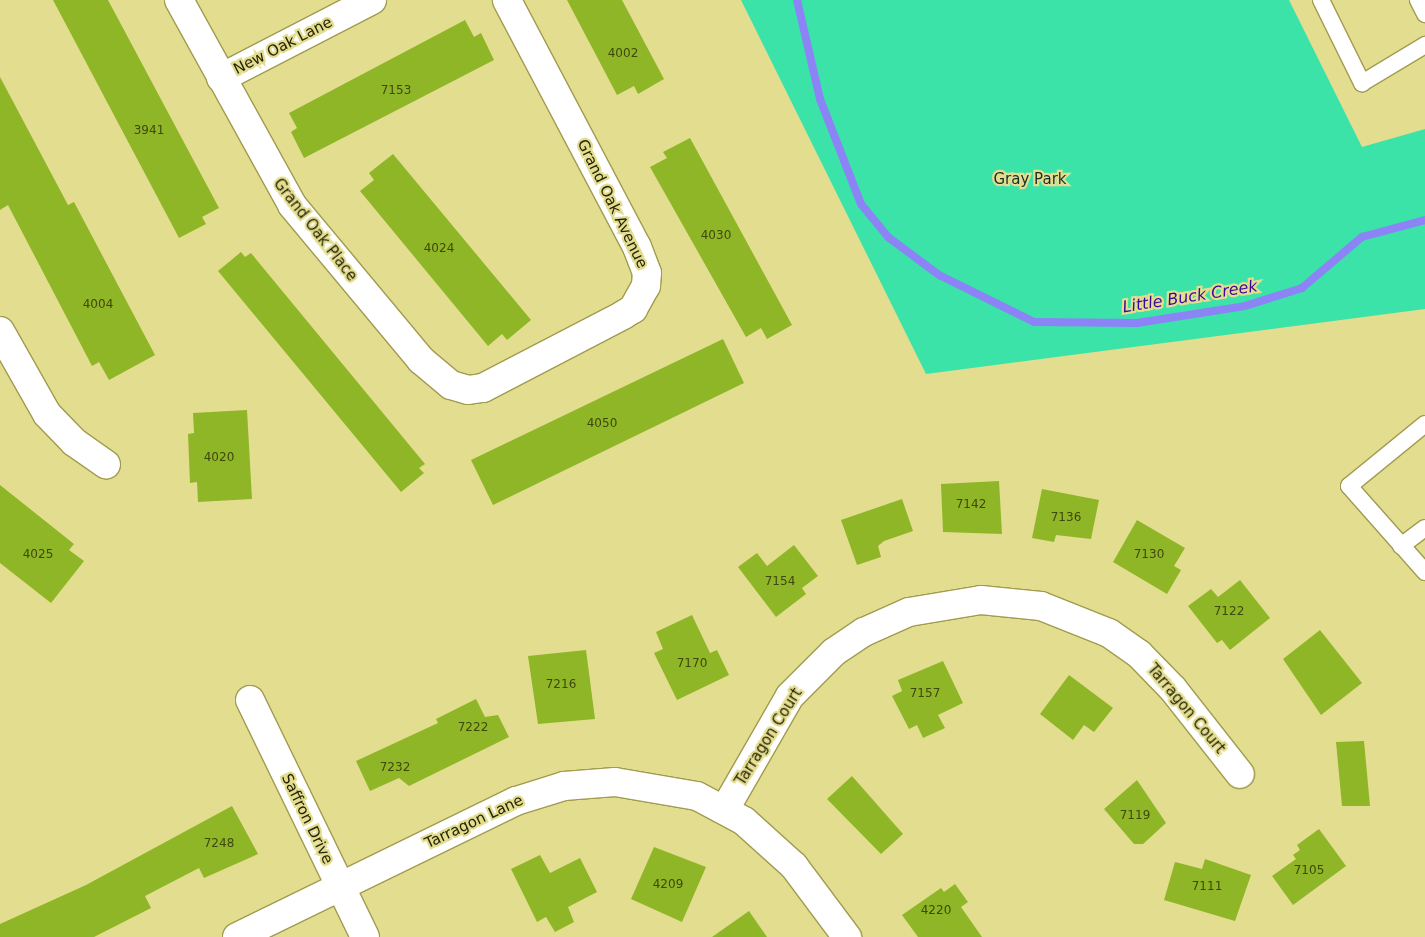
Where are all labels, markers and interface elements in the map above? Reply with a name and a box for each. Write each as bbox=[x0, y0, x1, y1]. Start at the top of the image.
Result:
street label: New Oak Lane bbox=[231, 13, 335, 79]
house number: 4002 bbox=[608, 47, 638, 61]
house number: 7153 bbox=[381, 84, 411, 98]
house number: 3941 bbox=[134, 124, 164, 138]
street label: Grand Oak Avenue bbox=[573, 137, 651, 271]
park label: Gray Park bbox=[993, 171, 1067, 189]
street label: Grand Oak Place bbox=[269, 175, 361, 285]
house number: 4030 bbox=[701, 229, 731, 243]
house number: 4024 bbox=[424, 242, 454, 256]
water label: Little Buck Creek bbox=[1121, 277, 1259, 317]
house number: 4004 bbox=[83, 298, 113, 312]
house number: 4050 bbox=[587, 417, 617, 431]
house number: 4020 bbox=[204, 451, 234, 465]
house number: 7142 bbox=[956, 498, 986, 512]
house number: 7136 bbox=[1051, 511, 1081, 525]
house number: 4025 bbox=[23, 548, 53, 562]
house number: 7130 bbox=[1134, 548, 1164, 562]
house number: 7154 bbox=[765, 575, 795, 589]
house number: 7122 bbox=[1214, 605, 1244, 619]
house number: 7170 bbox=[677, 657, 707, 671]
street label: Tarragon Court bbox=[1143, 661, 1229, 757]
house number: 7216 bbox=[546, 678, 576, 692]
street label: Tarragon Court bbox=[732, 685, 806, 789]
house number: 7157 bbox=[910, 687, 940, 701]
house number: 7222 bbox=[458, 721, 488, 735]
house number: 7232 bbox=[380, 761, 410, 775]
street label: Saffron Drive bbox=[277, 771, 337, 867]
street label: Tarragon Lane bbox=[422, 791, 526, 853]
house number: 7119 bbox=[1120, 809, 1150, 823]
house number: 7248 bbox=[204, 837, 234, 851]
house number: 7105 bbox=[1294, 864, 1324, 878]
house number: 4209 bbox=[653, 878, 683, 892]
house number: 7111 bbox=[1192, 880, 1222, 894]
house number: 4220 bbox=[921, 904, 951, 918]

